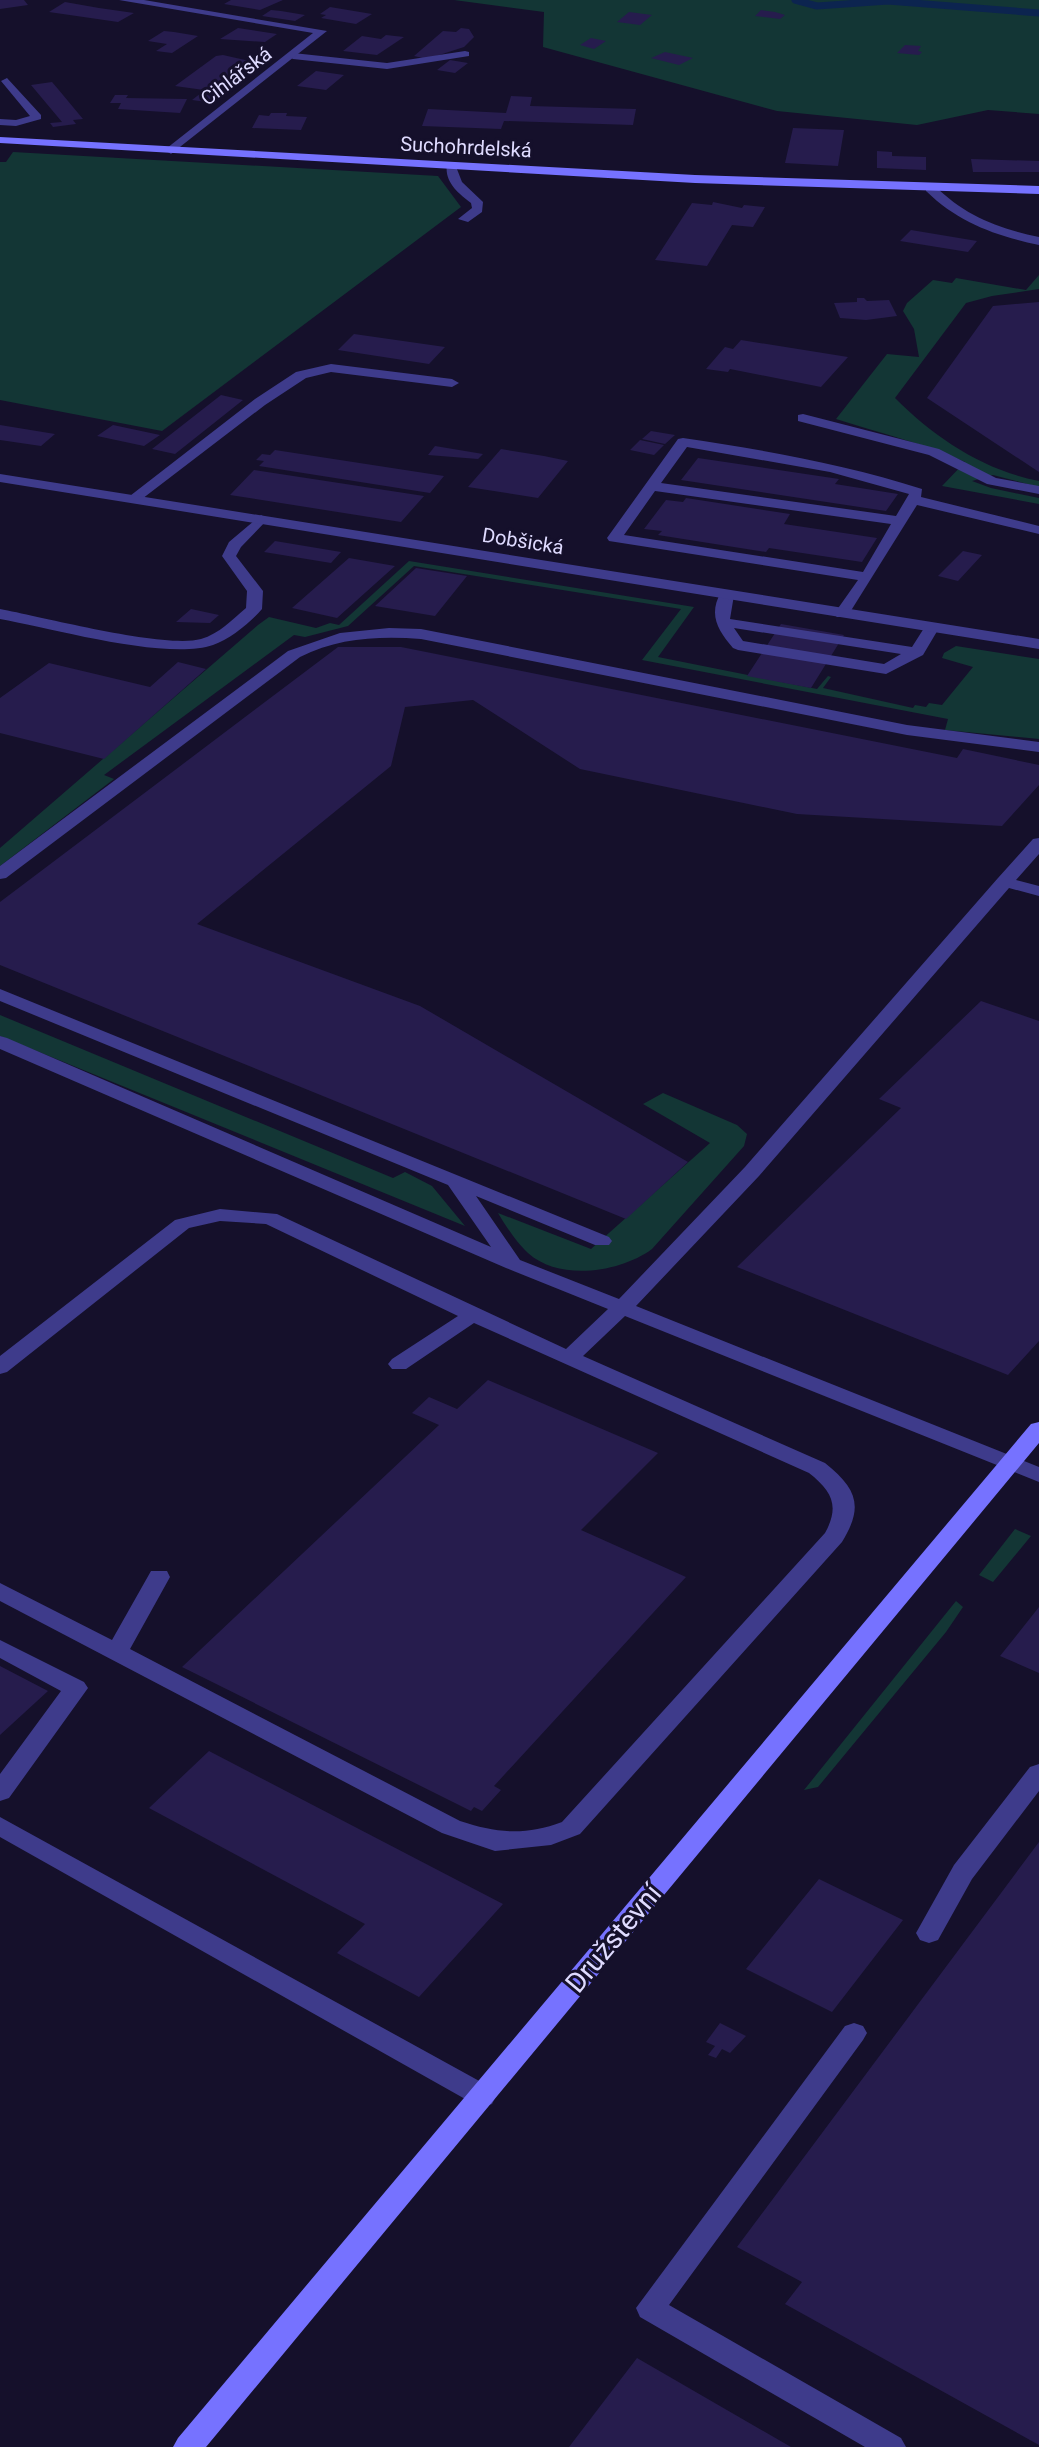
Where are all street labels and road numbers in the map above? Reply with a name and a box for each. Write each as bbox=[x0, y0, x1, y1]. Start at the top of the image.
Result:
street label: Cihlářská bbox=[196, 42, 276, 110]
street label: Suchohrdelská bbox=[400, 132, 532, 162]
street label: Dobšická bbox=[480, 523, 566, 559]
street label: Družstevní bbox=[559, 1877, 669, 1999]

